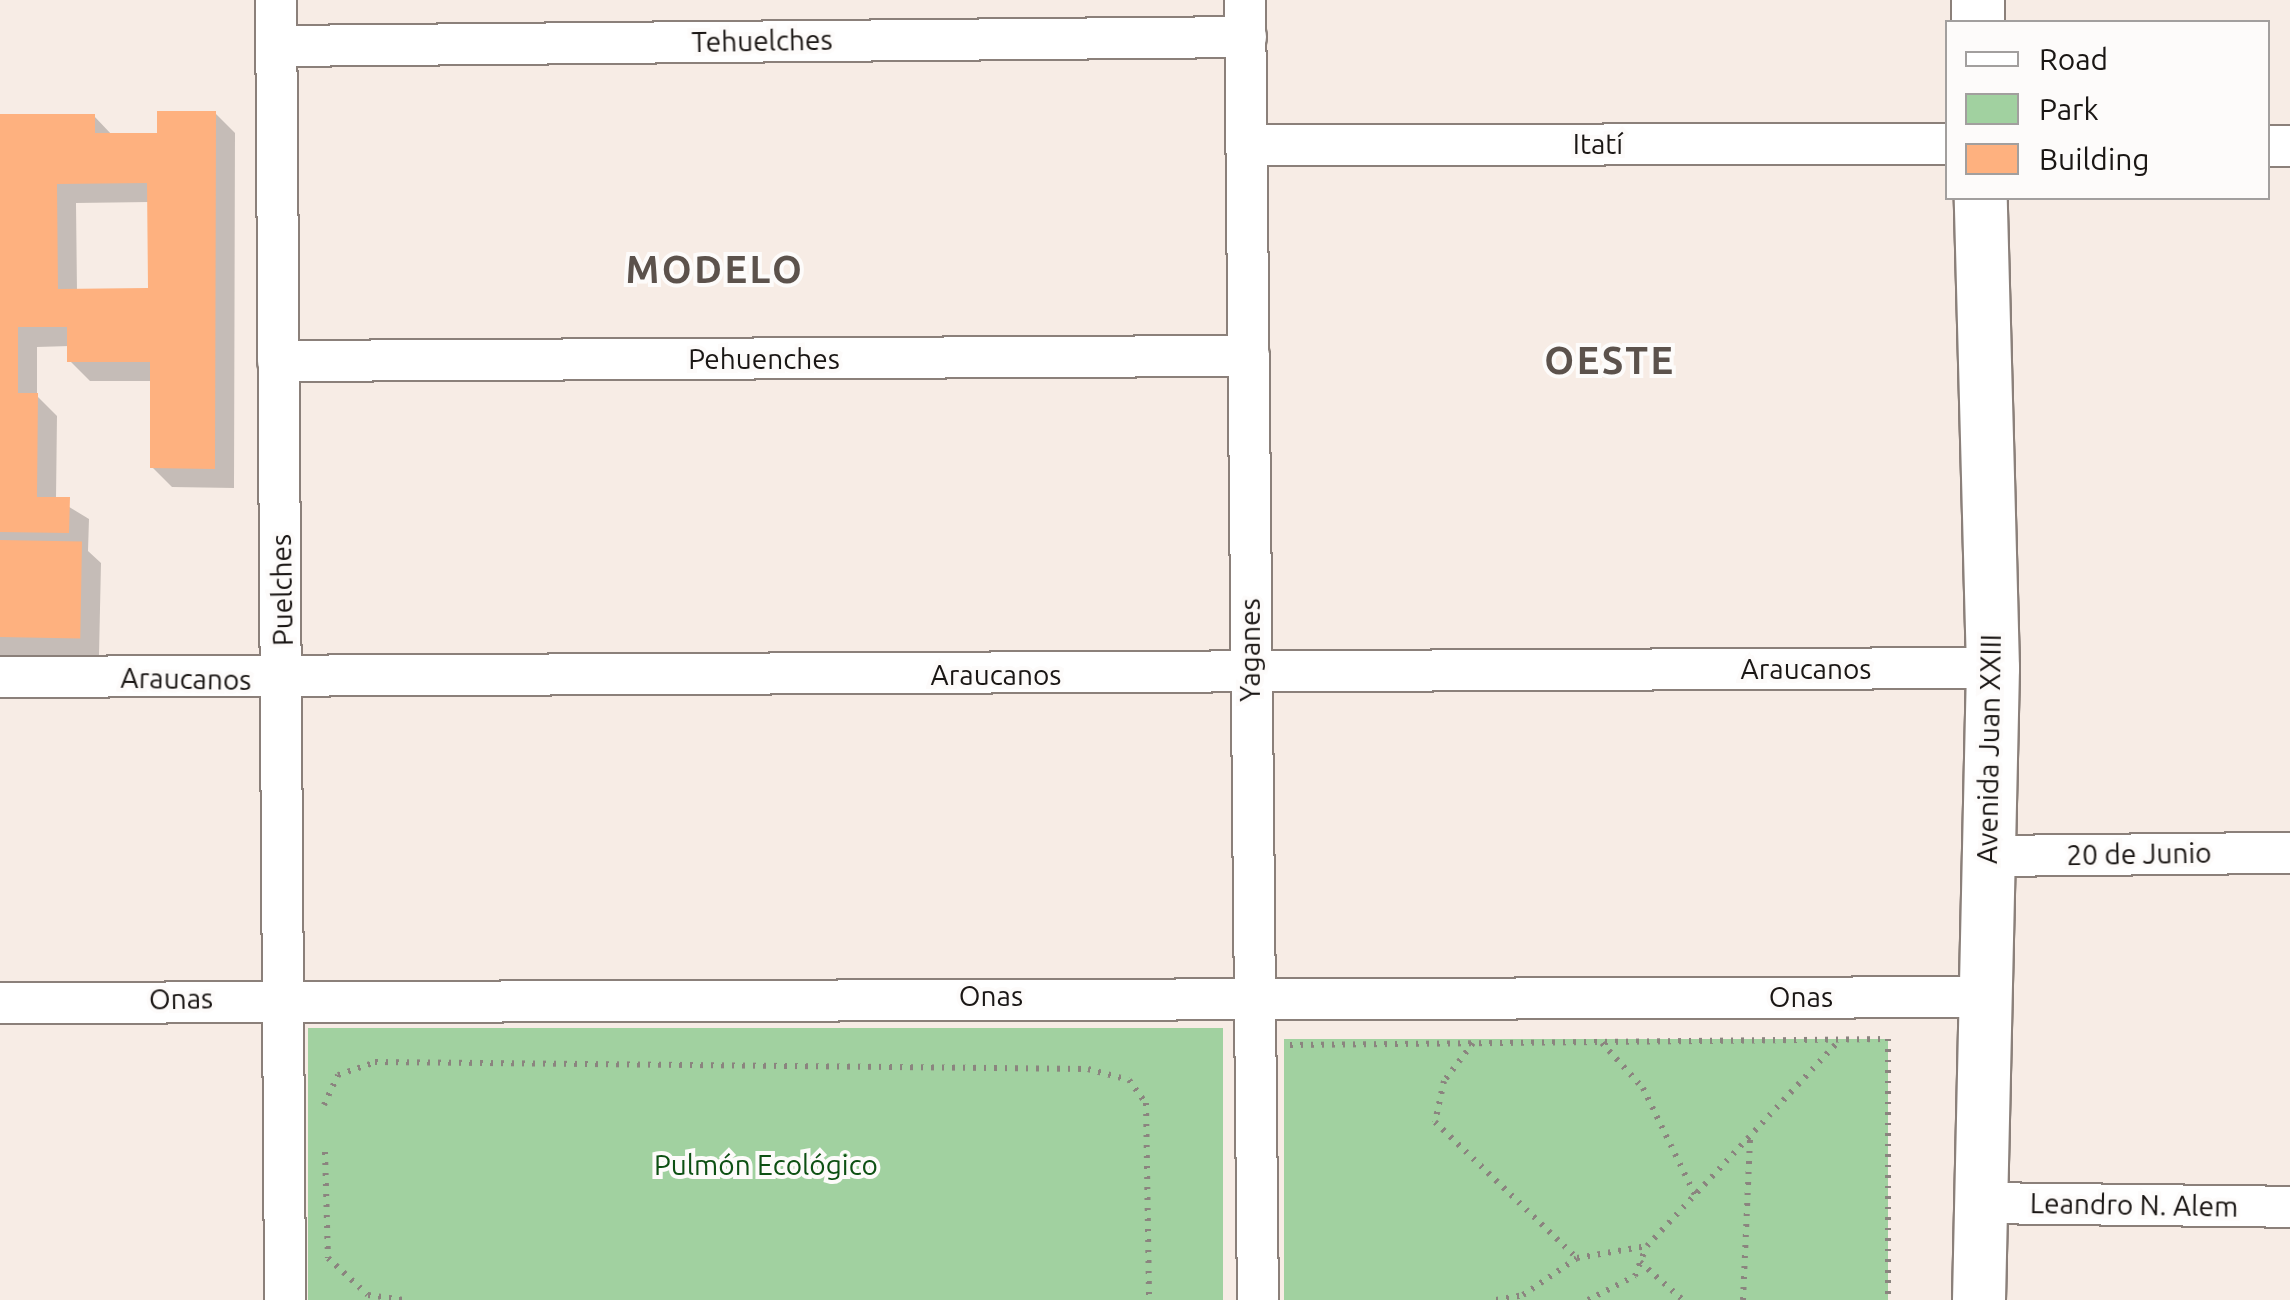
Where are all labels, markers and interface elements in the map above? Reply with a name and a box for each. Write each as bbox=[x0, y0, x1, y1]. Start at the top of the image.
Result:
legend bbox=[1945, 20, 2270, 200]
street label: Tehuelches bbox=[691, 23, 833, 59]
text: Road bbox=[2039, 42, 2108, 76]
text: Park bbox=[2039, 92, 2099, 126]
street label: Itatí bbox=[1573, 127, 1623, 161]
text: Building bbox=[2039, 142, 2150, 176]
district label: MODELO bbox=[626, 247, 804, 293]
district label: OESTE bbox=[1544, 338, 1676, 384]
street label: Pehuenches bbox=[688, 342, 840, 376]
street label: Puelches bbox=[264, 534, 300, 646]
street label: Yaganes bbox=[1233, 598, 1267, 702]
street label: Avenida Juan XXIII bbox=[1970, 634, 2008, 864]
street label: Araucanos bbox=[1740, 652, 1872, 686]
street label: Araucanos bbox=[930, 658, 1062, 692]
street label: Araucanos bbox=[120, 661, 252, 697]
street label: 20 de Junio bbox=[2066, 836, 2212, 872]
street label: Onas bbox=[959, 979, 1023, 1013]
street label: Onas bbox=[1769, 980, 1833, 1014]
street label: Onas bbox=[149, 982, 213, 1016]
park label: Pulmón Ecológico bbox=[654, 1148, 878, 1182]
street label: Leandro N. Alem bbox=[2030, 1186, 2238, 1224]

